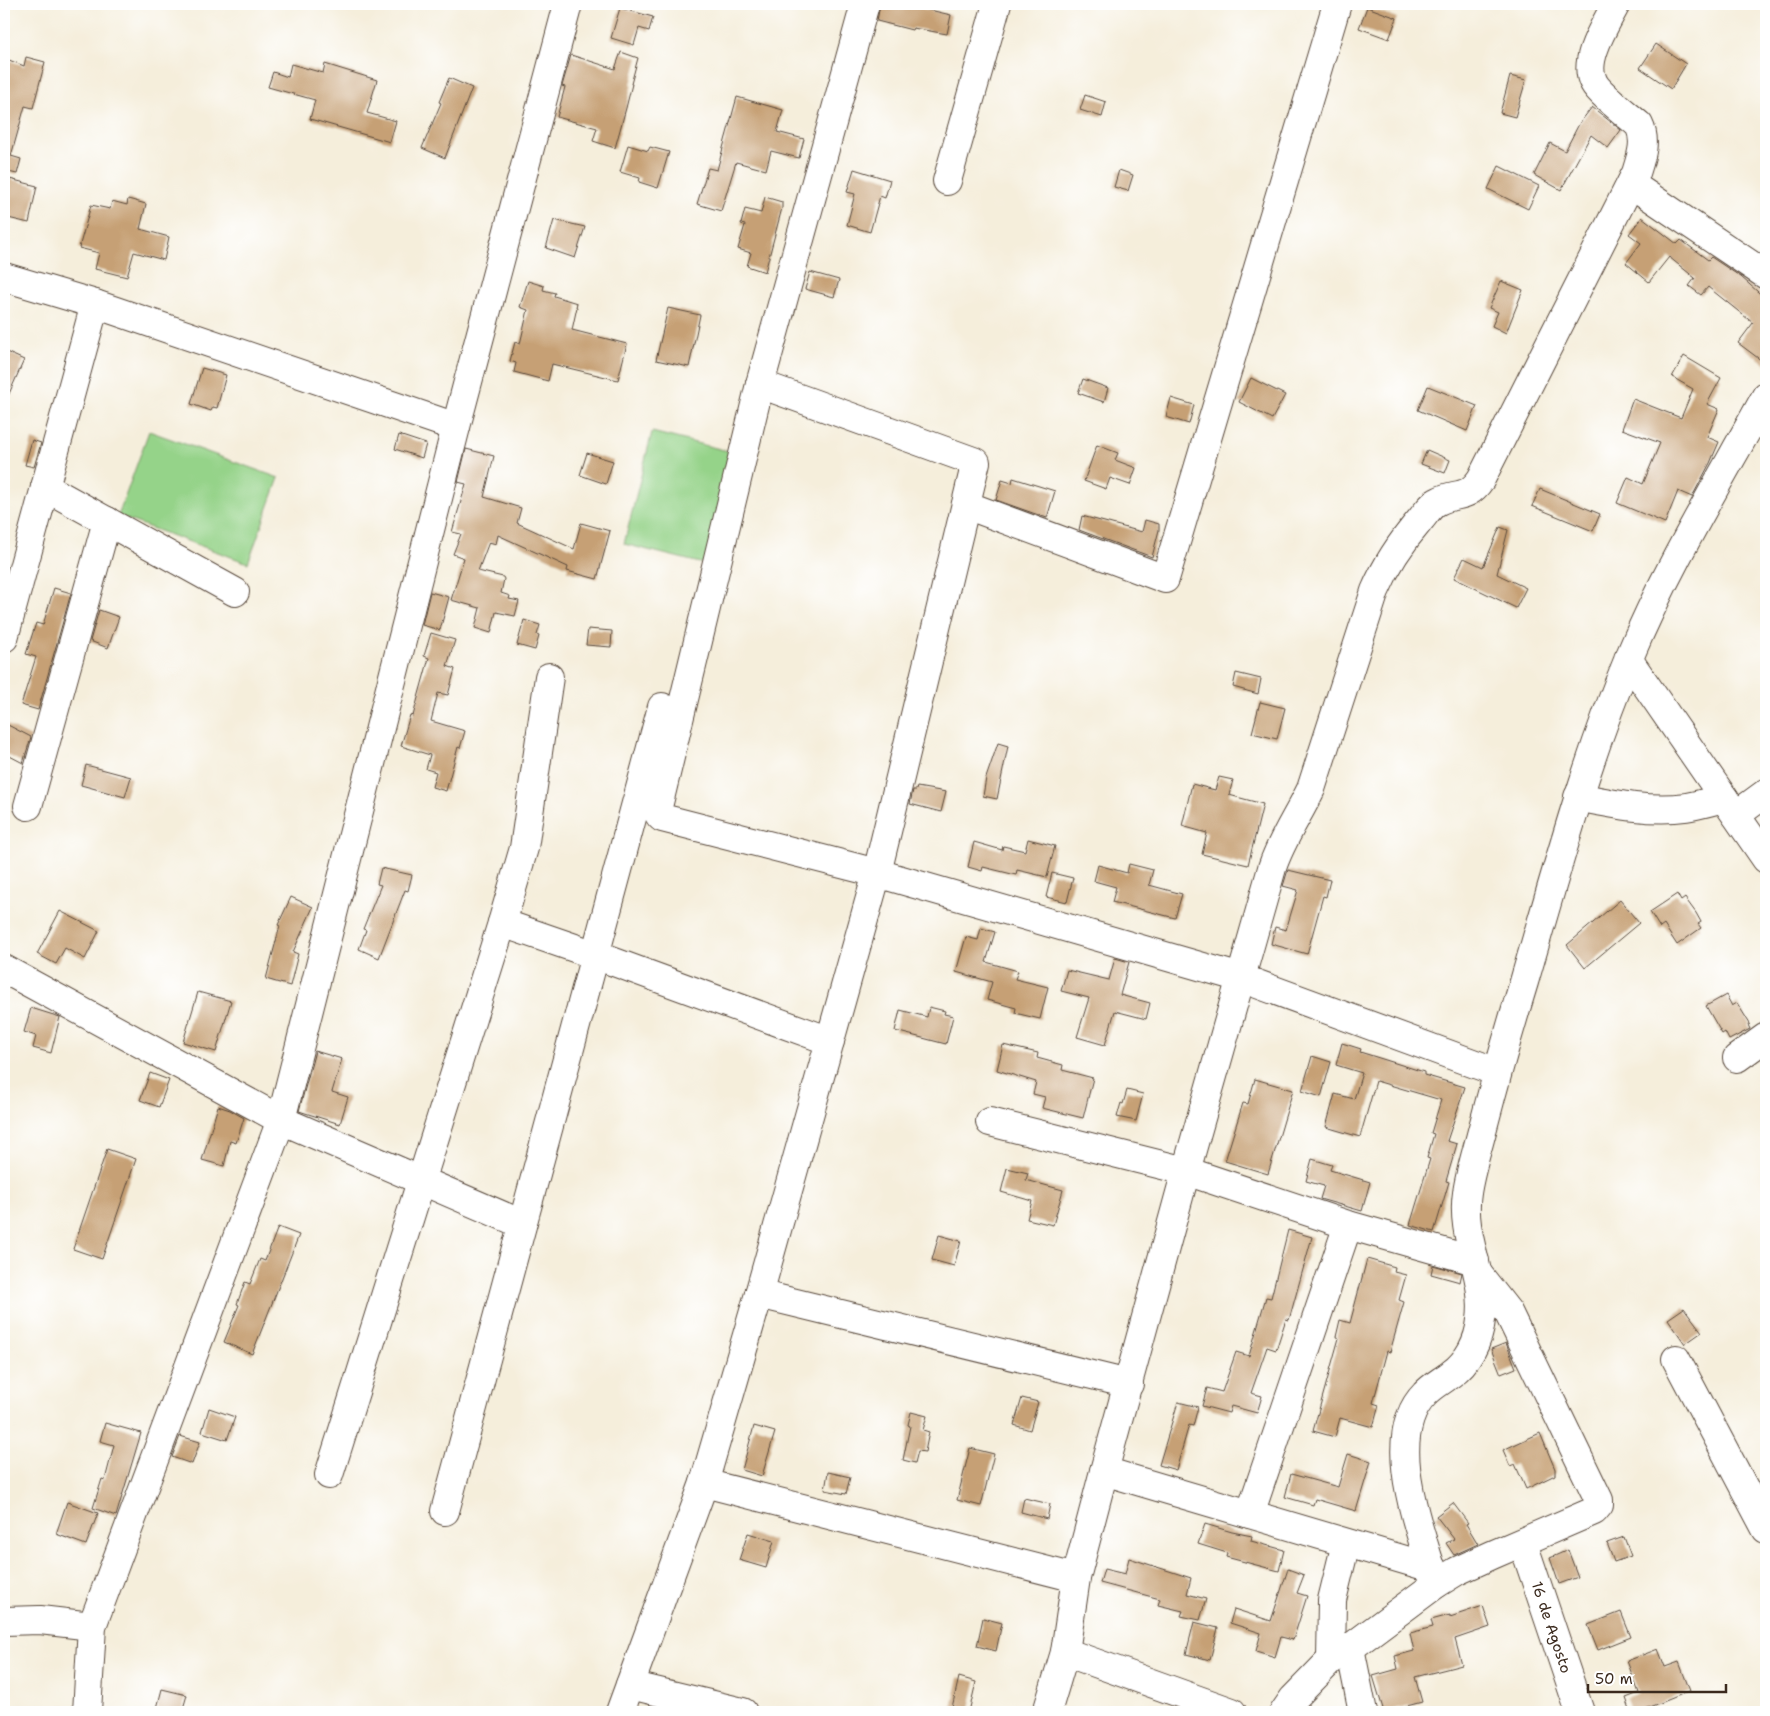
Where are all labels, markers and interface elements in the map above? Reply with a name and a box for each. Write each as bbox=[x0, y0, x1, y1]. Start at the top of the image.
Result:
street label: 16 de Agosto bbox=[1527, 1579, 1576, 1676]
scale bar bbox=[1588, 1661, 1725, 1693]
text: 50 m bbox=[1595, 1669, 1633, 1689]

